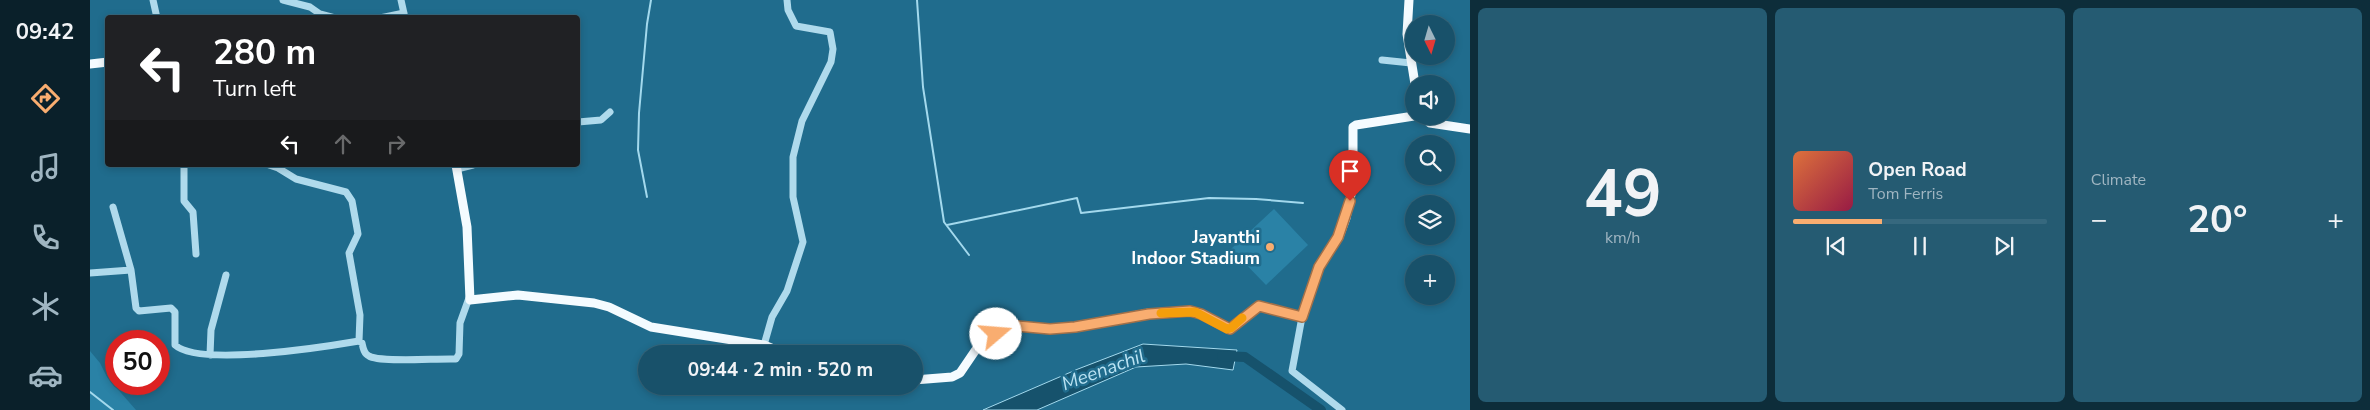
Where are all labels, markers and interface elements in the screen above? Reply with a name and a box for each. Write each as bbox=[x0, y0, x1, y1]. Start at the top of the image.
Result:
north arrow bbox=[1405, 15, 1455, 65]
map controls bbox=[1405, 15, 1455, 305]
text: 09:42 bbox=[16, 17, 74, 47]
text: 280 m bbox=[213, 29, 316, 76]
icon: left bbox=[130, 35, 195, 100]
text: Turn left bbox=[213, 74, 296, 104]
button: sound bbox=[1405, 75, 1455, 125]
icon: directions bbox=[28, 81, 63, 116]
icon: left bbox=[276, 130, 304, 158]
icon: ahead bbox=[329, 130, 357, 158]
icon: right bbox=[382, 130, 410, 158]
button: search bbox=[1405, 135, 1455, 185]
icon: music bbox=[28, 150, 63, 185]
pin bbox=[1329, 150, 1371, 201]
text: 49 bbox=[1584, 150, 1662, 239]
icon: arrive bbox=[1336, 157, 1364, 185]
text: Open Road bbox=[1868, 157, 1967, 183]
text: Climate bbox=[2091, 169, 2146, 191]
text: Tom Ferris bbox=[1868, 183, 1943, 205]
text: 20° bbox=[2187, 194, 2247, 245]
button: layers bbox=[1405, 195, 1455, 245]
text: − bbox=[2091, 201, 2107, 239]
text: + bbox=[2327, 201, 2344, 239]
icon: phone bbox=[28, 220, 63, 255]
place label: Jayanthi Indoor Stadium bbox=[1131, 225, 1260, 270]
text: km/h bbox=[1605, 227, 1640, 249]
icon: previous bbox=[1822, 232, 1850, 260]
icon: pause bbox=[1906, 232, 1934, 260]
icon: next bbox=[1990, 232, 2018, 260]
marker: Jayanthi Indoor Stadium bbox=[1264, 241, 1276, 253]
button: + bbox=[1405, 255, 1455, 305]
icon: climate bbox=[28, 289, 63, 324]
position arrow bbox=[969, 307, 1021, 359]
speed limit sign: 50 bbox=[105, 330, 170, 395]
water label: Meenachil bbox=[1058, 343, 1149, 397]
text: 09:44 · 2 min · 520 m bbox=[688, 357, 873, 383]
icon: car bbox=[28, 358, 63, 393]

